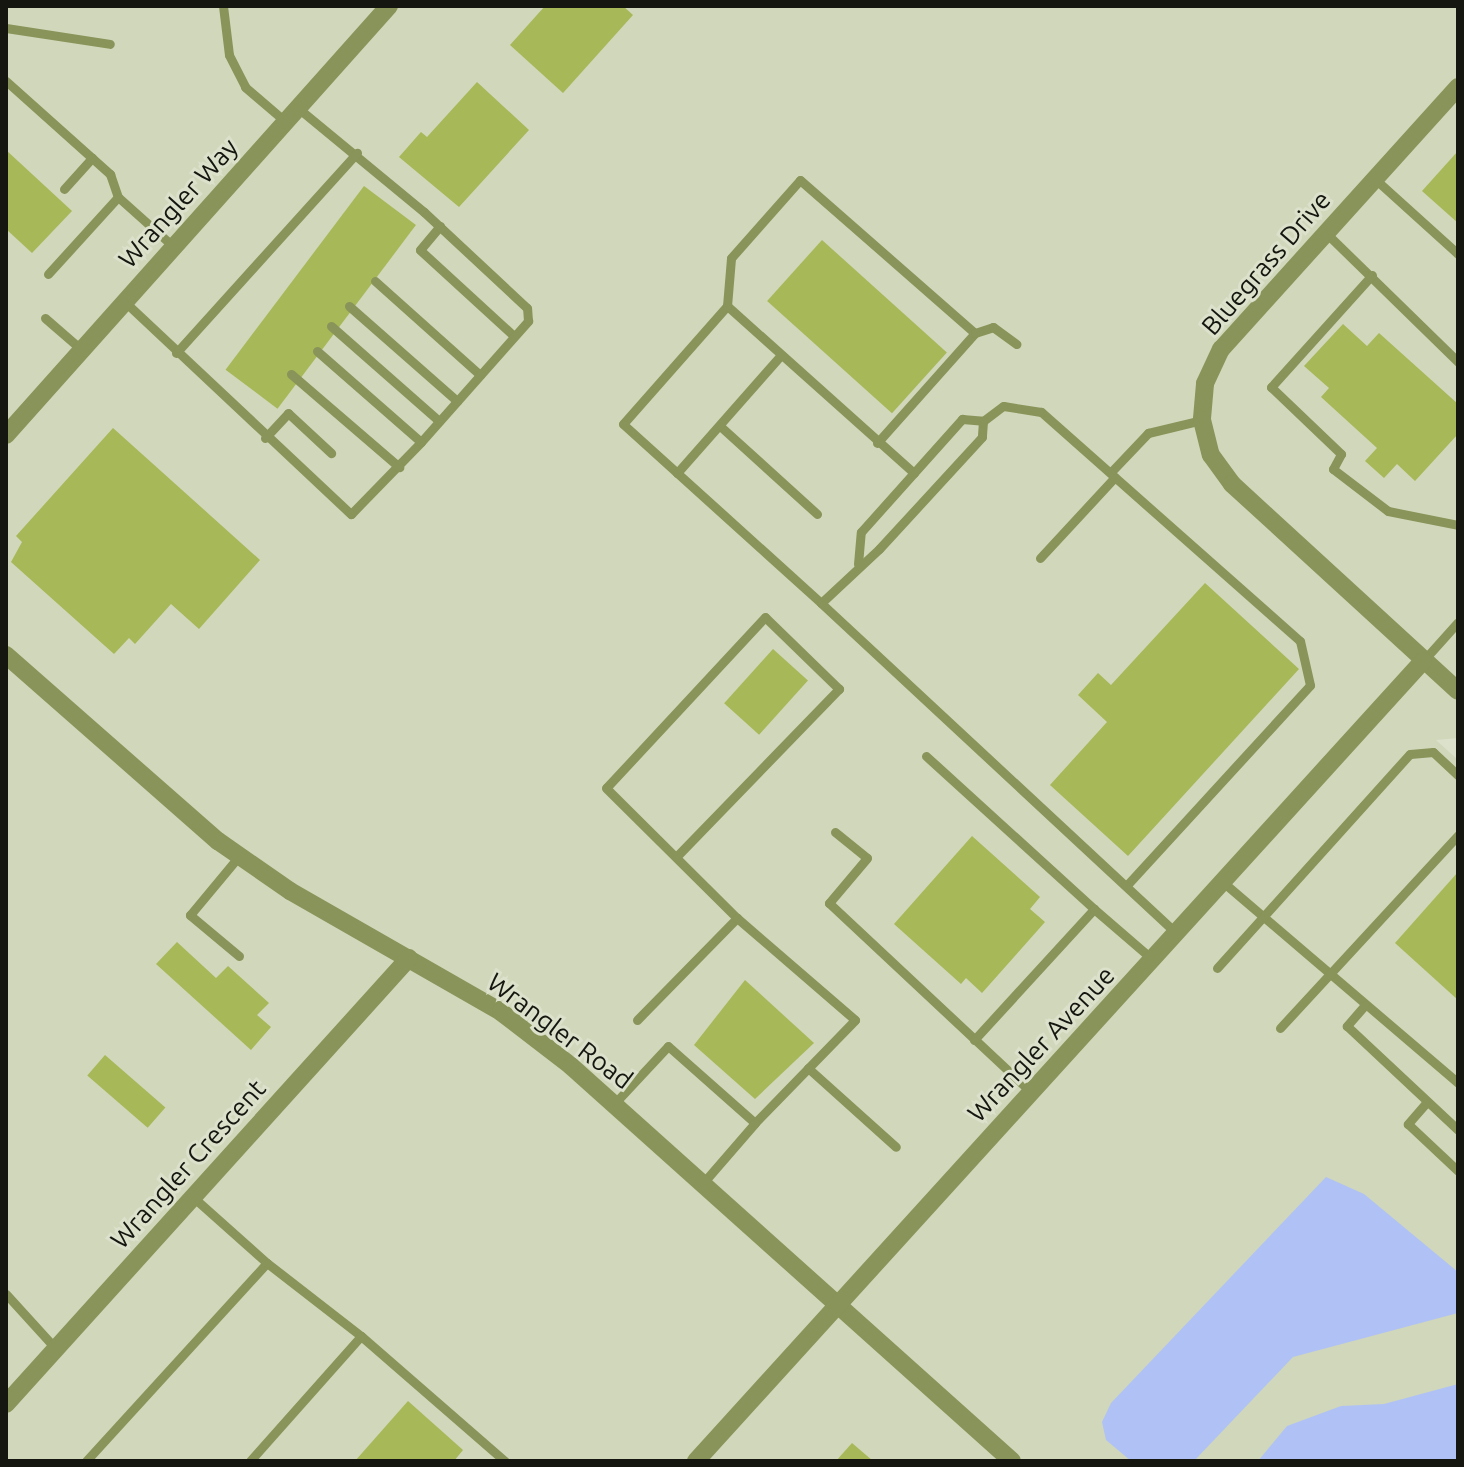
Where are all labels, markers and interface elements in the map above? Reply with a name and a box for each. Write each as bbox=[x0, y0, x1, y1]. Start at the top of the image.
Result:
street label: Wrangler Way bbox=[112, 132, 244, 274]
street label: Bluegrass Drive bbox=[1195, 185, 1337, 341]
street label: Wrangler Avenue bbox=[961, 960, 1121, 1128]
street label: Wrangler Road bbox=[481, 966, 639, 1096]
street label: Wrangler Crescent bbox=[104, 1073, 272, 1255]

